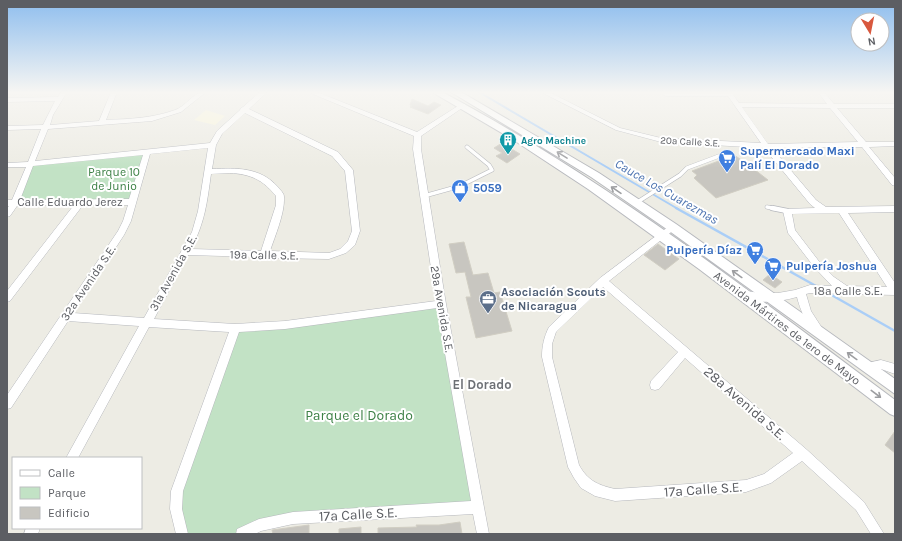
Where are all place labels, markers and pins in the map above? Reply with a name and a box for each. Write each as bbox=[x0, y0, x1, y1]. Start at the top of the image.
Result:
building icon: Agro Machine bbox=[498, 130, 518, 155]
place label: Agro Machine bbox=[521, 135, 586, 147]
place label: Supermercado Maxi Palí El Dorado bbox=[740, 144, 855, 172]
supermarket icon: Supermercado Maxi Palí El Dorado bbox=[717, 148, 737, 173]
shop icon: 5059 bbox=[450, 178, 470, 203]
place label: 5059 bbox=[473, 181, 502, 195]
supermarket icon: Pulpería Díaz bbox=[745, 240, 765, 265]
place label: Pulpería Díaz bbox=[666, 243, 742, 257]
supermarket icon: Pulpería Joshua bbox=[763, 256, 783, 281]
place label: Pulpería Joshua bbox=[786, 259, 877, 273]
place label: Asociación Scouts de Nicaragua bbox=[501, 285, 606, 313]
office icon: Asociación Scouts de Nicaragua bbox=[478, 289, 498, 314]

